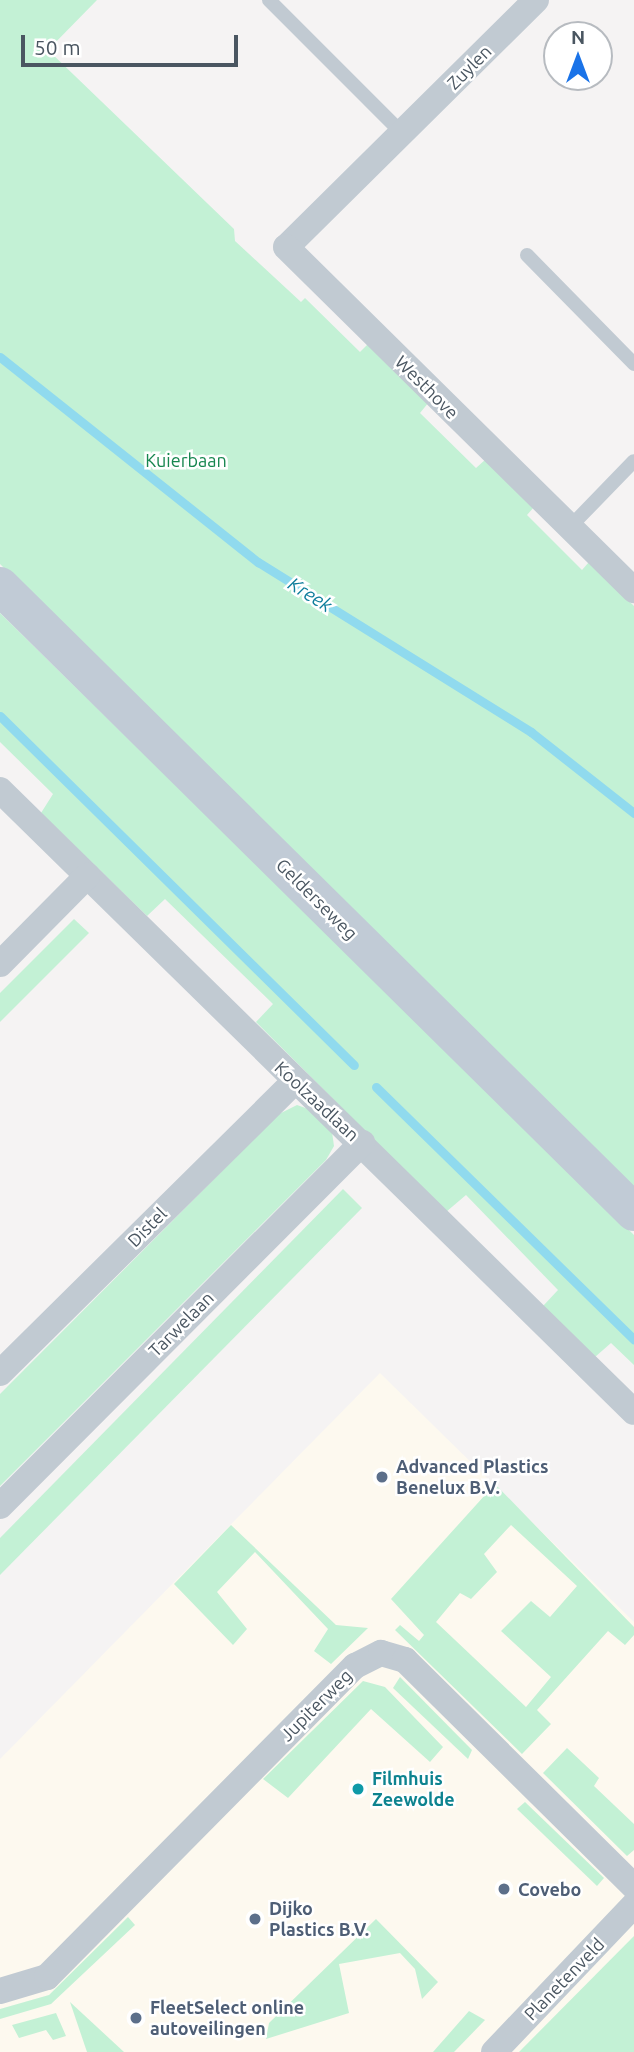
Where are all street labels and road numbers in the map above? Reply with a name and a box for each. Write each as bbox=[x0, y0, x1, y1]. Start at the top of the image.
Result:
street label: Zuylen bbox=[442, 40, 496, 94]
street label: Westhove bbox=[391, 351, 463, 423]
street label: Gelderseweg bbox=[272, 854, 362, 944]
street label: Koolzaadlaan bbox=[270, 1056, 364, 1146]
street label: Distel bbox=[123, 1203, 171, 1251]
street label: Tarwelaan bbox=[144, 1287, 218, 1361]
street label: Jupiterweg bbox=[276, 1665, 356, 1745]
street label: Planetenveld bbox=[519, 1933, 609, 2025]

